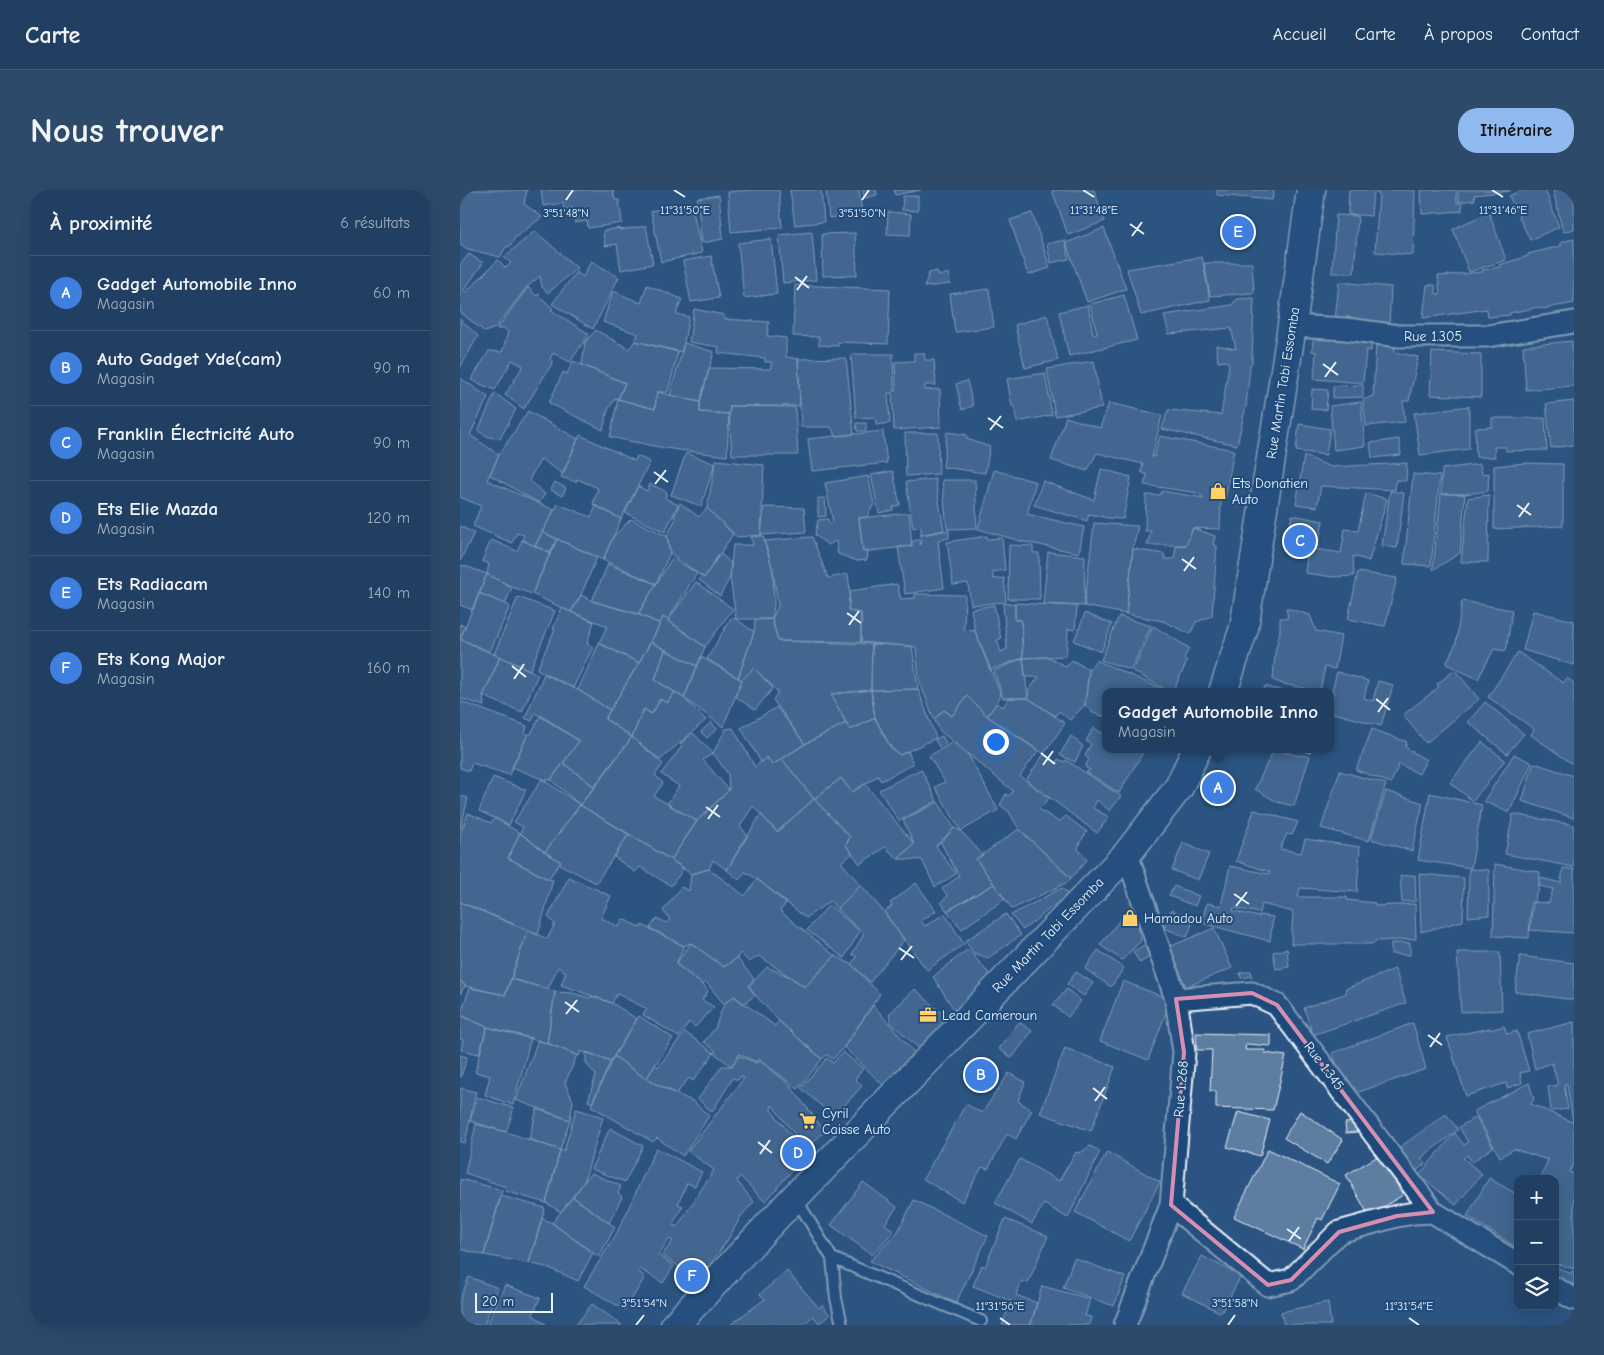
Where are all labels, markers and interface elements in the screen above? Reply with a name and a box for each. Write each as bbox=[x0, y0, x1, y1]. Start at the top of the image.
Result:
text: Carte bbox=[25, 21, 80, 49]
text: Accueil bbox=[1273, 24, 1327, 45]
text: Carte bbox=[1355, 24, 1396, 45]
text: À propos bbox=[1424, 24, 1493, 45]
text: Contact bbox=[1521, 24, 1579, 45]
button: Itinéraire bbox=[1458, 108, 1574, 153]
text: Nous trouver bbox=[30, 110, 223, 151]
text: 11°31'50"E bbox=[660, 203, 710, 217]
text: 11°31'48"E bbox=[1070, 203, 1118, 217]
text: 11°31'46"E bbox=[1479, 203, 1527, 217]
text: 3°51'48"N bbox=[543, 206, 589, 220]
text: 3°51'50"N bbox=[838, 206, 886, 220]
text: À proximité bbox=[50, 211, 152, 235]
pin: E bbox=[1222, 213, 1254, 251]
text: 6 résultats bbox=[340, 214, 410, 232]
text: Gadget Automobile Inno bbox=[97, 273, 297, 295]
text: A bbox=[62, 284, 70, 302]
text: 60 m bbox=[373, 284, 410, 302]
text: Magasin bbox=[97, 295, 155, 313]
street label: Rue Martin Tabi Essomba bbox=[1263, 306, 1303, 460]
street label: Rue 1.305 bbox=[1404, 328, 1462, 345]
text: Auto Gadget Yde(cam) bbox=[97, 348, 282, 370]
text: B bbox=[61, 359, 71, 377]
text: 90 m bbox=[373, 359, 410, 377]
text: Magasin bbox=[97, 370, 155, 388]
text: Franklin Électricité Auto bbox=[97, 423, 294, 445]
text: C bbox=[61, 434, 71, 452]
text: 90 m bbox=[373, 434, 410, 452]
text: Magasin bbox=[97, 445, 155, 463]
place label: Ets Donatien Auto bbox=[1232, 475, 1308, 508]
shop icon: Ets Donatien Auto bbox=[1208, 481, 1228, 501]
text: Ets Elie Mazda bbox=[97, 498, 218, 520]
text: D bbox=[61, 509, 71, 527]
text: 120 m bbox=[367, 509, 410, 527]
text: Magasin bbox=[97, 520, 155, 538]
pin: C bbox=[1284, 522, 1316, 560]
text: Ets Radiacam bbox=[97, 573, 208, 595]
text: E bbox=[61, 584, 71, 602]
text: 140 m bbox=[368, 584, 410, 602]
text: Magasin bbox=[97, 595, 155, 613]
text: Ets Kong Major bbox=[97, 648, 225, 670]
text: F bbox=[61, 659, 71, 677]
text: 160 m bbox=[367, 659, 410, 677]
text: Magasin bbox=[97, 670, 155, 688]
popup bbox=[1102, 688, 1334, 753]
text: Gadget Automobile Inno bbox=[1118, 701, 1318, 723]
text: Magasin bbox=[1118, 723, 1176, 741]
your location bbox=[983, 729, 1009, 755]
pin: A bbox=[1202, 769, 1234, 807]
street label: Rue Martin Tabi Essomba bbox=[989, 874, 1107, 996]
shop icon: Hamadou Auto bbox=[1120, 908, 1140, 928]
place label: Hamadou Auto bbox=[1144, 910, 1233, 927]
office icon: Lead Cameroun bbox=[918, 1005, 938, 1025]
place label: Lead Cameroun bbox=[942, 1007, 1037, 1024]
street label: Rue 1.345 bbox=[1300, 1038, 1348, 1094]
pin: B bbox=[965, 1056, 997, 1094]
street label: Rue 1.268 bbox=[1170, 1060, 1192, 1118]
place label: Cyril Caisse Auto bbox=[822, 1105, 891, 1138]
supermarket icon: Cyril Caisse Auto bbox=[798, 1111, 818, 1131]
pin: D bbox=[782, 1134, 814, 1172]
map controls bbox=[1514, 1175, 1559, 1310]
button: + bbox=[1514, 1175, 1559, 1220]
button: − bbox=[1514, 1220, 1559, 1265]
pin: F bbox=[676, 1257, 708, 1295]
button: layers bbox=[1514, 1265, 1559, 1310]
scale bar bbox=[475, 1290, 552, 1313]
text: 20 m bbox=[482, 1293, 514, 1310]
text: 3°51'54"N bbox=[621, 1296, 667, 1310]
text: 3°51'58"N bbox=[1212, 1296, 1258, 1310]
text: 11°31'56"E bbox=[975, 1299, 1025, 1313]
text: 11°31'54"E bbox=[1385, 1299, 1433, 1313]

